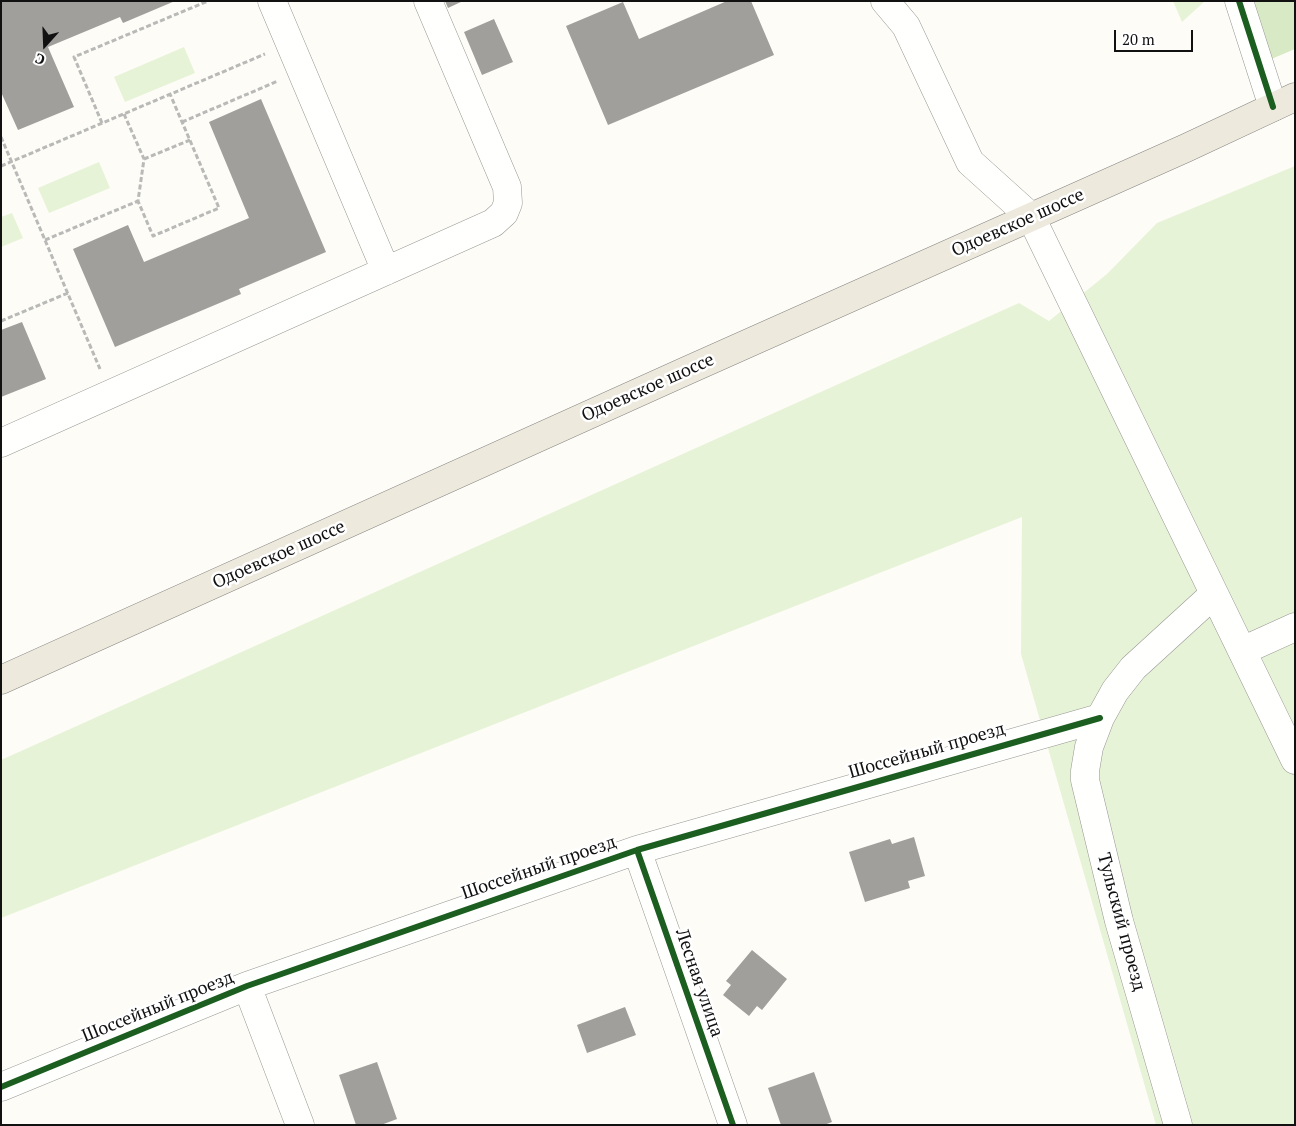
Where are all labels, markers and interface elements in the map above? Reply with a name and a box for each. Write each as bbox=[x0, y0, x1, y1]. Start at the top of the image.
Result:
north arrow bbox=[20, 20, 70, 70]
scale bar bbox=[1116, 20, 1195, 52]
text: 20 m bbox=[1122, 29, 1155, 49]
text: С bbox=[32, 49, 47, 70]
street label: Одоевское шоссе bbox=[948, 184, 1088, 262]
street label: Одоевское шоссе bbox=[578, 349, 718, 427]
street label: Одоевское шоссе bbox=[209, 516, 349, 594]
street label: Шоссейный проезд bbox=[846, 718, 1008, 784]
street label: Шоссейный проезд bbox=[459, 831, 619, 905]
street label: Тульский проезд bbox=[1092, 851, 1150, 993]
street label: Лесная улица bbox=[670, 926, 728, 1040]
street label: Шоссейный проезд bbox=[79, 967, 237, 1047]

